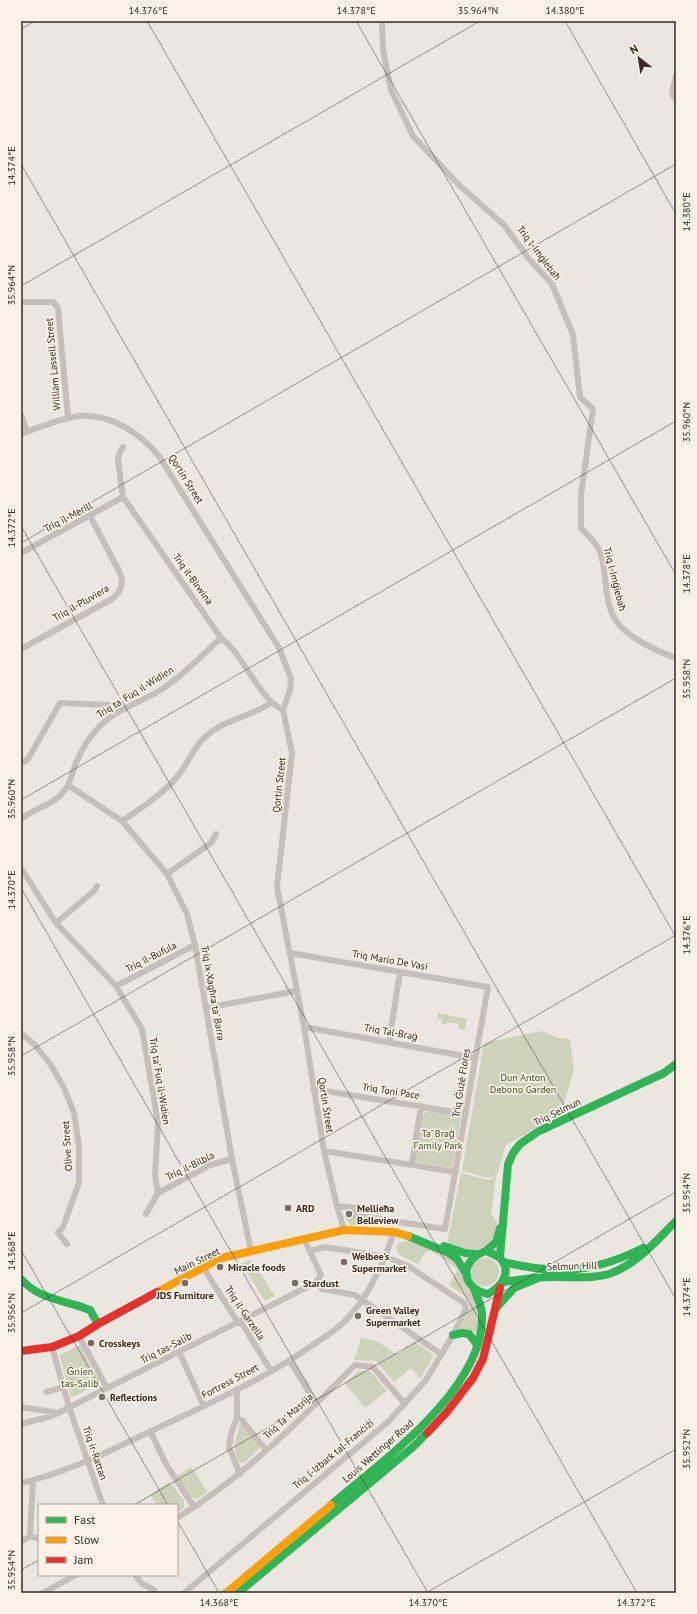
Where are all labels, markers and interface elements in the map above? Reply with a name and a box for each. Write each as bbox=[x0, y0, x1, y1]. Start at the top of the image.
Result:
text: 14.376°E bbox=[129, 4, 168, 17]
text: 14.378°E bbox=[337, 4, 376, 17]
text: 35.964°N bbox=[458, 4, 498, 17]
text: 14.380°E bbox=[546, 4, 585, 17]
north arrow bbox=[619, 38, 659, 78]
text: N bbox=[627, 41, 641, 57]
text: 14.374°E bbox=[5, 147, 18, 186]
text: 14.380°E bbox=[680, 193, 693, 232]
street label: Triq l-Imġiebaħ bbox=[514, 223, 564, 283]
text: 35.964°N bbox=[5, 265, 18, 305]
street label: William Lassell Street bbox=[42, 317, 64, 411]
text: 35.960°N bbox=[680, 402, 693, 442]
street label: Qortin Street bbox=[166, 452, 207, 507]
street label: Triq il-Merill bbox=[42, 499, 94, 535]
text: 14.372°E bbox=[5, 509, 18, 548]
street label: Triq l-Imġiebaħ bbox=[601, 546, 629, 612]
street label: Triq il-Birwina bbox=[170, 551, 216, 607]
text: 14.378°E bbox=[680, 555, 693, 594]
street label: Triq il-Pluviera bbox=[51, 582, 111, 624]
text: 35.958°N bbox=[680, 659, 693, 699]
street label: Triq ta' Fuq il-Widien bbox=[94, 663, 176, 721]
street label: Qortin Street bbox=[270, 756, 288, 813]
text: 35.960°N bbox=[5, 779, 18, 819]
text: 14.370°E bbox=[5, 871, 18, 910]
text: 14.376°E bbox=[680, 916, 693, 955]
street label: Triq il-Bufula bbox=[123, 939, 179, 975]
street label: Triq ix-Xagħra ta' Barra bbox=[198, 944, 228, 1042]
street label: Triq Mario De Vasi bbox=[351, 947, 429, 973]
street label: Triq Tal-Braġ bbox=[363, 1021, 419, 1043]
text: 35.958°N bbox=[5, 1036, 18, 1076]
street label: Triq ta' Fuq il-Widien bbox=[147, 1036, 173, 1126]
street label: Triq Ġużè Flores bbox=[449, 1047, 473, 1119]
park label: Dun Anton Debono Garden bbox=[490, 1071, 556, 1096]
street label: Qortin Street bbox=[315, 1076, 337, 1134]
street label: Triq Toni Pace bbox=[361, 1080, 421, 1102]
street label: Triq Selmun bbox=[531, 1095, 583, 1129]
street label: Olive Street bbox=[59, 1120, 75, 1172]
park label: Ta' Braġ Family Park bbox=[413, 1127, 463, 1152]
street label: Triq il-Bilbla bbox=[164, 1149, 216, 1183]
text: 35.954°N bbox=[680, 1173, 693, 1213]
place label: ARD bbox=[296, 1202, 315, 1215]
place label: Mellieħa Belleview bbox=[357, 1202, 399, 1227]
marker: ARD bbox=[283, 1203, 293, 1213]
marker: Mellieħa Belleview bbox=[344, 1209, 354, 1219]
text: 14.368°E bbox=[5, 1232, 18, 1271]
street label: Main Street bbox=[172, 1244, 223, 1278]
place label: Welbee's Supermarket bbox=[352, 1250, 407, 1275]
marker: Welbee's Supermarket bbox=[339, 1257, 349, 1267]
street label: Selmun Hill bbox=[547, 1259, 597, 1273]
place label: Miracle foods bbox=[228, 1261, 286, 1274]
marker: Miracle foods bbox=[215, 1262, 225, 1272]
place label: Stardust bbox=[303, 1277, 339, 1290]
marker: JDS Furniture bbox=[180, 1278, 190, 1288]
marker: Stardust bbox=[290, 1278, 300, 1288]
text: 14.374°E bbox=[680, 1278, 693, 1317]
street label: Triq il-Garzella bbox=[222, 1283, 268, 1343]
place label: JDS Furniture bbox=[155, 1289, 214, 1302]
text: 35.956°N bbox=[5, 1293, 18, 1333]
place label: Green Valley Supermarket bbox=[366, 1304, 421, 1329]
marker: Green Valley Supermarket bbox=[353, 1311, 363, 1321]
street label: Triq tas-Salib bbox=[138, 1329, 194, 1367]
place label: Crosskeys bbox=[99, 1337, 141, 1350]
marker: Crosskeys bbox=[86, 1338, 96, 1348]
street label: Fortress Street bbox=[199, 1360, 261, 1401]
park label: Ġnien tas-Salib bbox=[61, 1365, 99, 1390]
street label: Triq Ta' Masrija bbox=[260, 1390, 316, 1442]
place label: Reflections bbox=[110, 1391, 157, 1404]
marker: Reflections bbox=[97, 1392, 107, 1402]
street label: Triq l-Iżbark tal-Franċiżi bbox=[290, 1416, 376, 1492]
street label: Louis Wettinger Road bbox=[340, 1416, 416, 1486]
street label: Triq ir-Rattan bbox=[80, 1424, 110, 1482]
text: 35.952°N bbox=[680, 1429, 693, 1469]
legend bbox=[38, 1504, 178, 1576]
text: Fast bbox=[74, 1512, 95, 1527]
text: Slow bbox=[74, 1532, 99, 1547]
text: 35.954°N bbox=[5, 1550, 18, 1590]
text: Jam bbox=[73, 1552, 93, 1567]
text: 14.368°E bbox=[200, 1596, 239, 1609]
text: 14.370°E bbox=[409, 1596, 448, 1609]
text: 14.372°E bbox=[617, 1596, 656, 1609]

